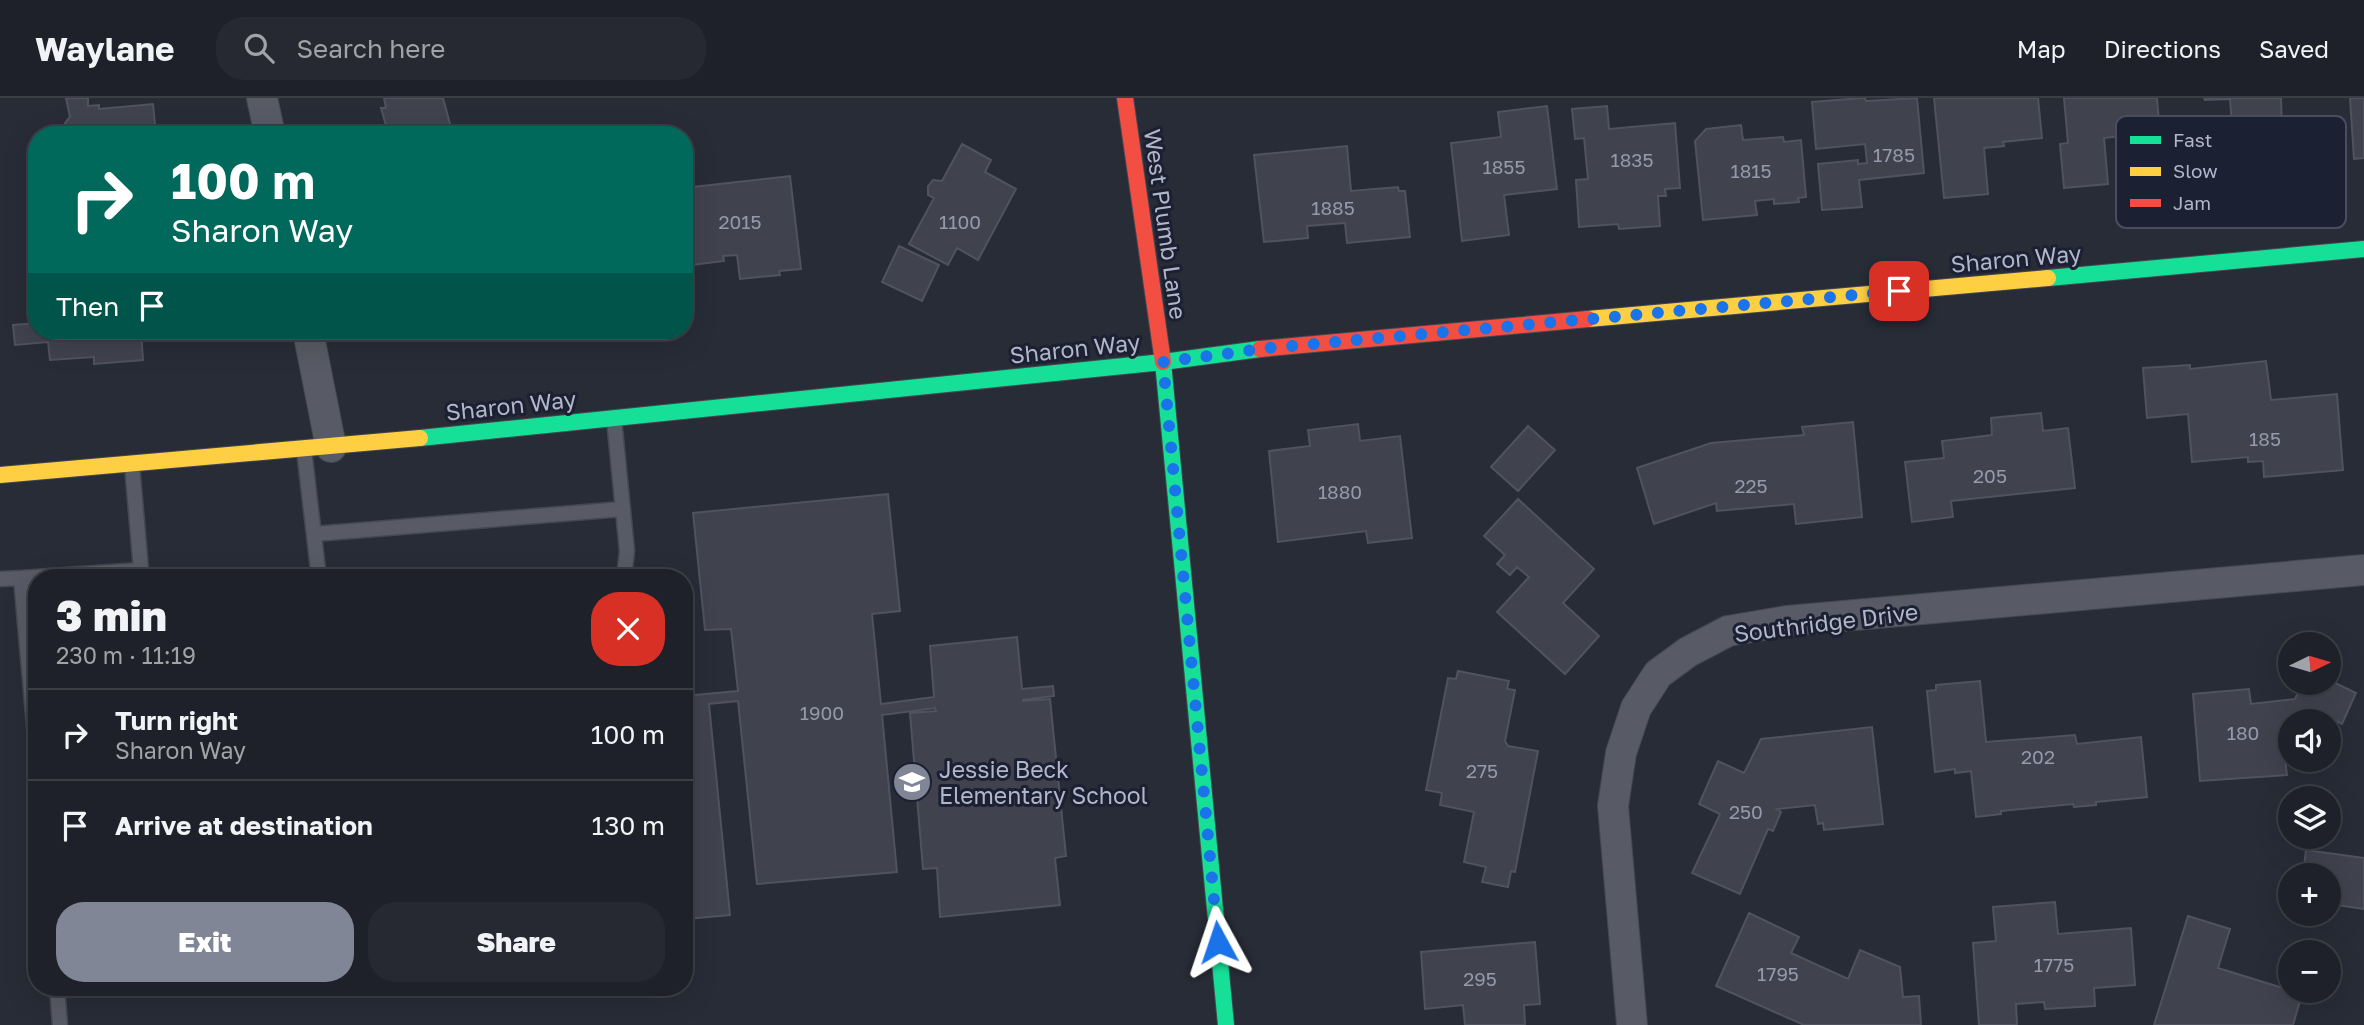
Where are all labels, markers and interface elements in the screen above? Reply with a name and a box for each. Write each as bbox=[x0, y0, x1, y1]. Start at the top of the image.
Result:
search box bbox=[216, 17, 706, 80]
text: Waylane bbox=[35, 29, 174, 68]
icon: search bbox=[240, 29, 278, 67]
text: Search here bbox=[296, 33, 445, 64]
text: Map bbox=[2017, 34, 2066, 63]
text: Directions bbox=[2104, 34, 2221, 63]
text: Saved bbox=[2259, 34, 2329, 63]
legend bbox=[2116, 116, 2346, 228]
street label: West Plumb Lane bbox=[1139, 127, 1193, 321]
text: Fast bbox=[2173, 128, 2212, 151]
house number: 1785 bbox=[1873, 143, 1915, 166]
house number: 1835 bbox=[1611, 148, 1653, 171]
text: 100 m bbox=[171, 151, 315, 210]
icon: right bbox=[56, 154, 147, 245]
house number: 1855 bbox=[1483, 155, 1525, 178]
house number: 1815 bbox=[1730, 159, 1772, 182]
text: Slow bbox=[2173, 159, 2218, 182]
text: Jam bbox=[2173, 191, 2211, 214]
house number: 1885 bbox=[1311, 196, 1355, 219]
house number: 2015 bbox=[718, 210, 762, 233]
house number: 1100 bbox=[939, 210, 981, 233]
text: Sharon Way bbox=[171, 211, 353, 249]
street label: Sharon Way bbox=[1950, 238, 2083, 278]
pin bbox=[1869, 261, 1929, 321]
icon: arrive bbox=[1880, 272, 1918, 310]
icon: arrive bbox=[133, 287, 171, 325]
text: Then bbox=[56, 291, 119, 322]
street label: Sharon Way bbox=[1008, 327, 1142, 369]
street label: Sharon Way bbox=[444, 384, 578, 426]
house number: 185 bbox=[2249, 427, 2281, 450]
house number: 205 bbox=[1973, 464, 2007, 487]
house number: 225 bbox=[1734, 474, 1768, 497]
house number: 1880 bbox=[1318, 480, 1362, 503]
text: 3 min bbox=[56, 590, 167, 640]
button: close bbox=[591, 592, 665, 666]
street label: Southridge Drive bbox=[1732, 597, 1920, 647]
north arrow bbox=[2278, 632, 2342, 695]
map controls bbox=[2278, 632, 2341, 1003]
text: 230 m · 11:19 bbox=[56, 641, 196, 669]
house number: 1900 bbox=[800, 701, 844, 724]
text: Turn right bbox=[115, 705, 238, 736]
button: sound bbox=[2278, 709, 2341, 772]
icon: right bbox=[56, 716, 94, 754]
text: 100 m bbox=[591, 719, 665, 750]
house number: 180 bbox=[2227, 721, 2259, 744]
text: Sharon Way bbox=[115, 736, 246, 764]
house number: 202 bbox=[2021, 745, 2055, 768]
place label: Jessie Beck Elementary School bbox=[939, 755, 1148, 809]
house number: 275 bbox=[1466, 759, 1498, 782]
school or university icon: Jessie Beck Elementary School bbox=[891, 761, 933, 803]
button: layers bbox=[2278, 786, 2341, 849]
house number: 250 bbox=[1729, 800, 1763, 823]
icon: arrive bbox=[56, 807, 94, 845]
text: Arrive at destination bbox=[115, 810, 373, 841]
text: 130 m bbox=[592, 810, 665, 841]
button: + bbox=[2278, 863, 2341, 926]
button: Exit bbox=[56, 902, 354, 982]
button: Share bbox=[368, 902, 665, 982]
position arrow bbox=[1181, 905, 1255, 979]
button: − bbox=[2278, 940, 2341, 1003]
house number: 1775 bbox=[2034, 953, 2074, 976]
house number: 1795 bbox=[1757, 962, 1799, 985]
house number: 295 bbox=[1463, 967, 1497, 990]

